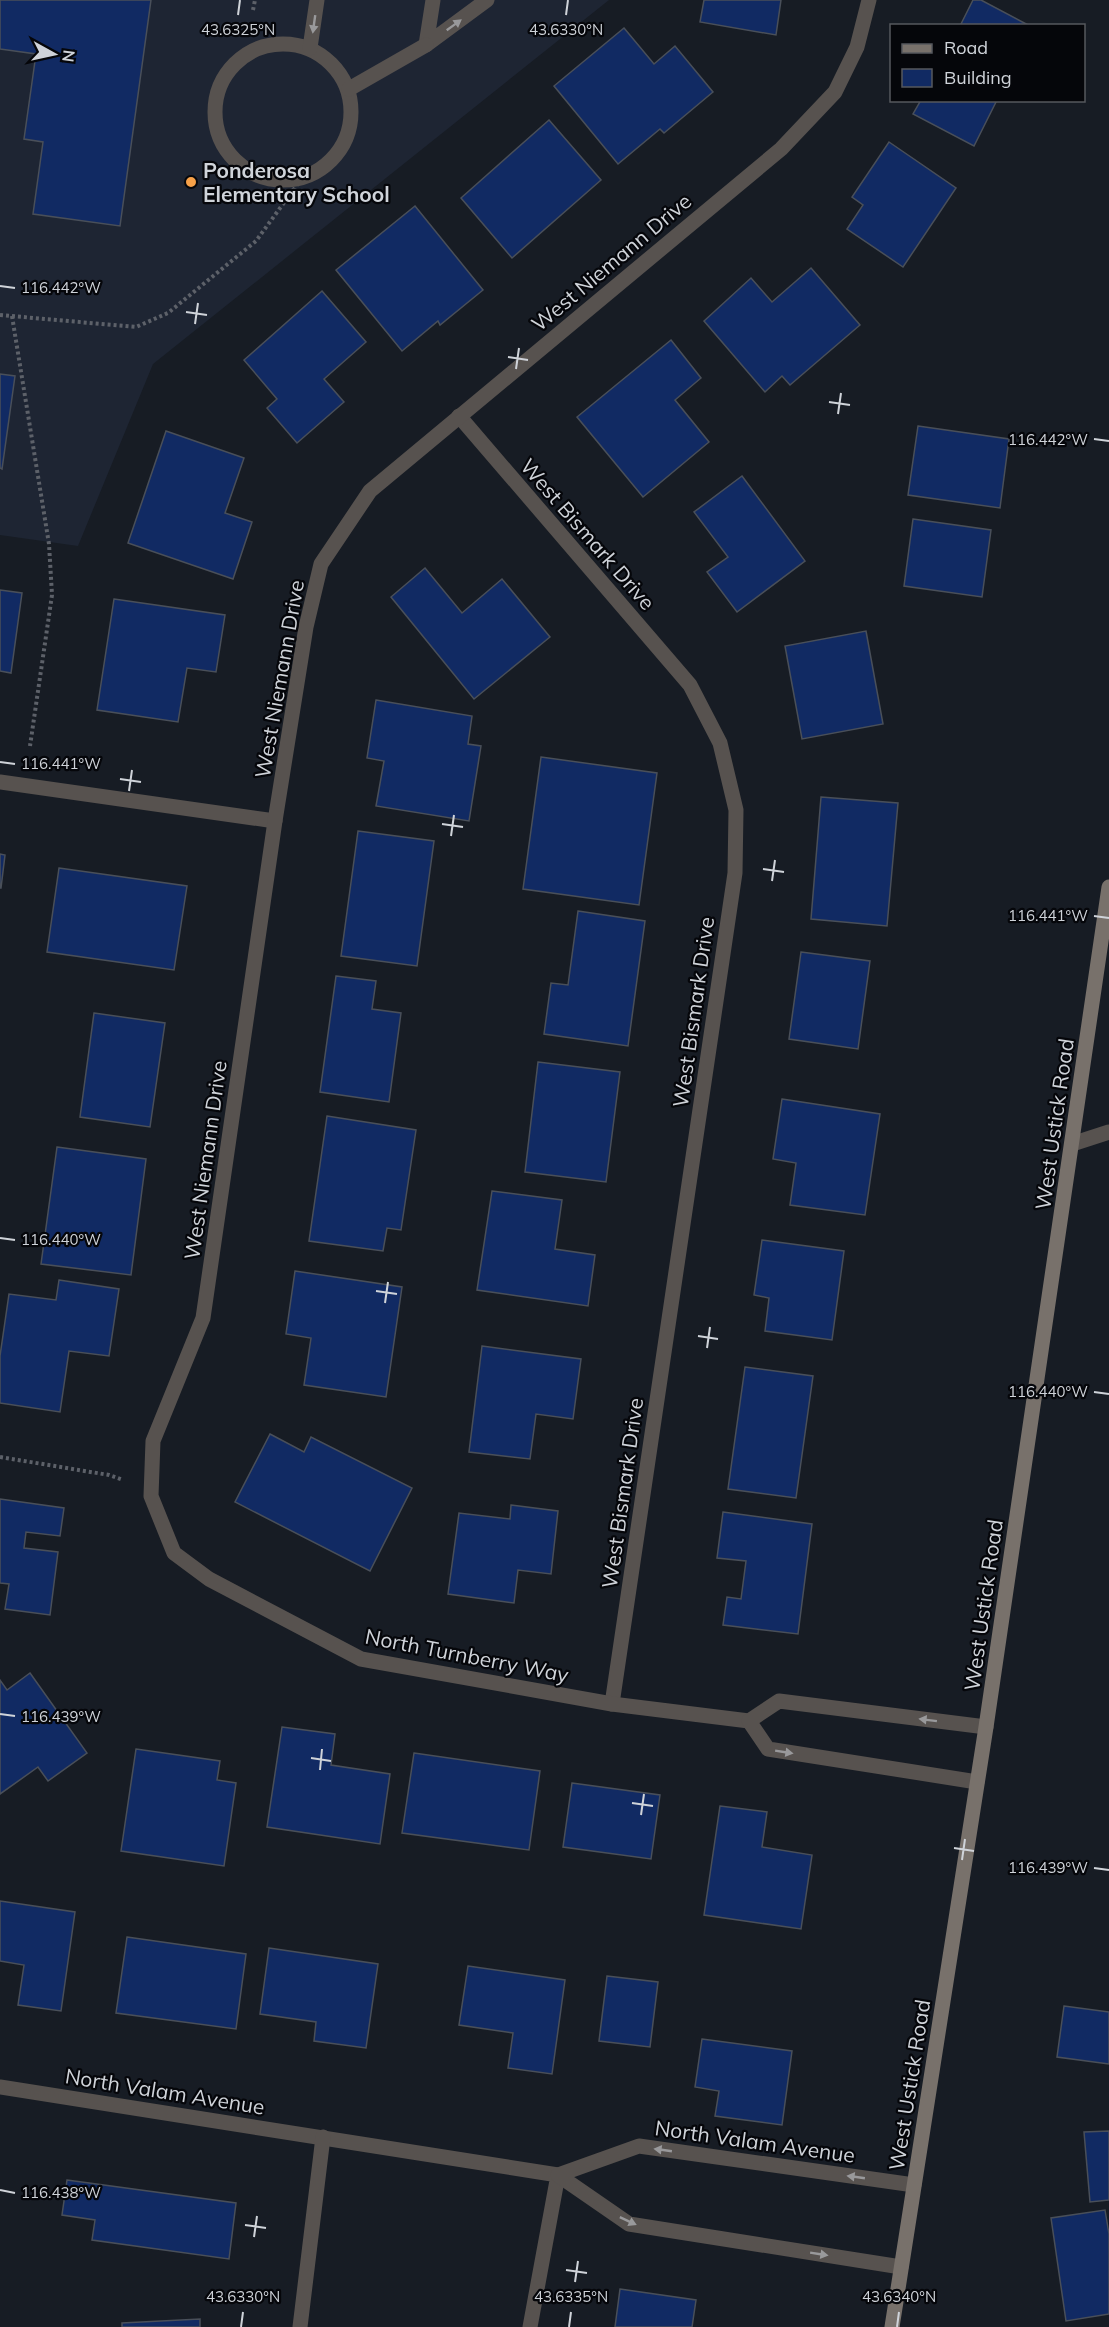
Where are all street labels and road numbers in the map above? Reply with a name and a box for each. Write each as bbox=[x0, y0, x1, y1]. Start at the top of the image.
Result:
street label: West Niemann Drive bbox=[526, 188, 696, 336]
street label: West Bismark Drive bbox=[515, 453, 661, 615]
street label: West Niemann Drive bbox=[249, 578, 309, 780]
street label: West Bismark Drive bbox=[667, 915, 719, 1109]
street label: West Ustick Road bbox=[1029, 1037, 1079, 1211]
street label: West Niemann Drive bbox=[178, 1059, 232, 1261]
street label: West Bismark Drive bbox=[596, 1396, 648, 1590]
street label: West Ustick Road bbox=[958, 1518, 1008, 1692]
street label: North Turnberry Way bbox=[363, 1623, 571, 1687]
street label: West Ustick Road bbox=[883, 1998, 935, 2172]
street label: North Valam Avenue bbox=[63, 2062, 267, 2120]
street label: North Valam Avenue bbox=[653, 2114, 857, 2168]

